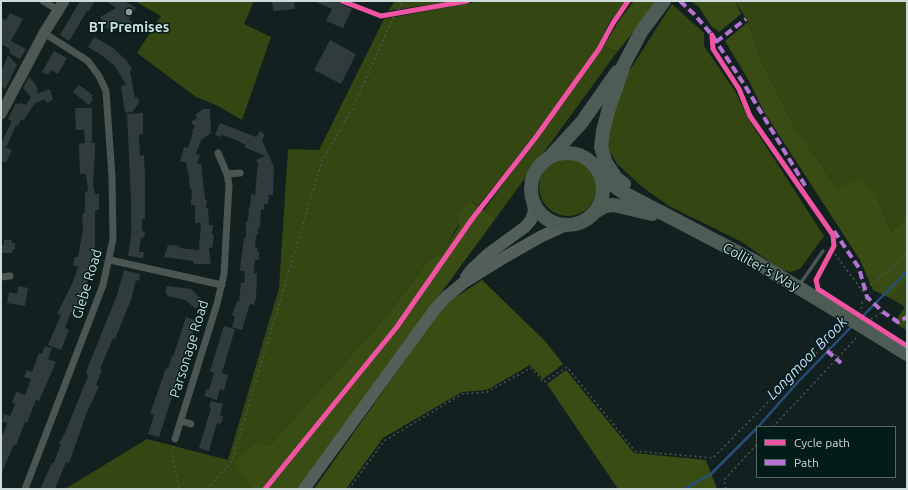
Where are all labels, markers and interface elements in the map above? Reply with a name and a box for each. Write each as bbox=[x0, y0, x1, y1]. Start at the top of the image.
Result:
marker: BT Premises bbox=[124, 7, 134, 17]
place label: BT Premises bbox=[89, 19, 169, 35]
street label: Colliter's Way bbox=[720, 239, 802, 295]
street label: Glebe Road bbox=[68, 247, 106, 321]
street label: Parsonage Road bbox=[166, 298, 212, 400]
water label: Longmoor Brook bbox=[763, 313, 851, 403]
legend bbox=[756, 426, 896, 478]
text: Cycle path bbox=[794, 436, 850, 449]
text: Path bbox=[794, 456, 819, 469]

